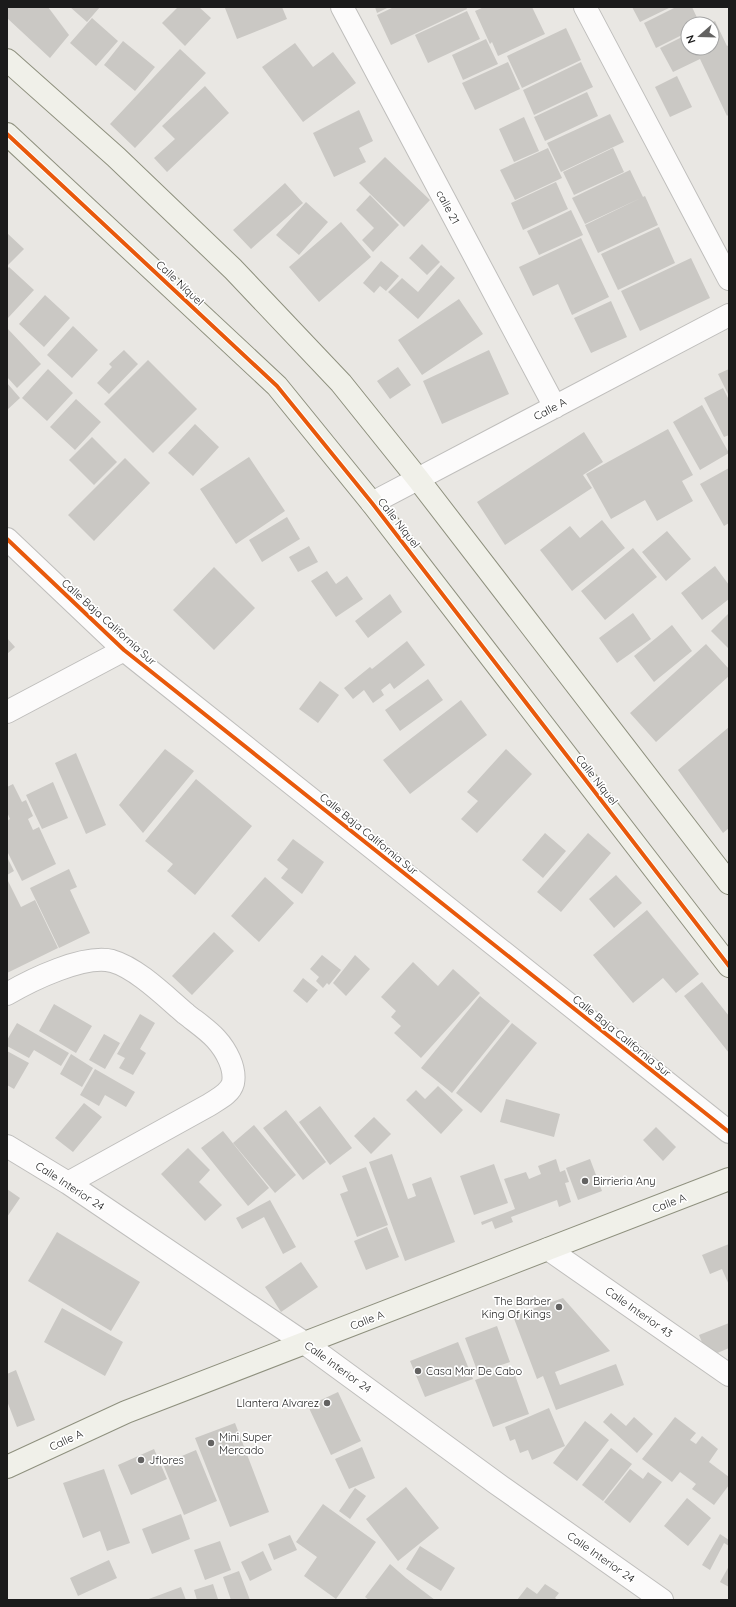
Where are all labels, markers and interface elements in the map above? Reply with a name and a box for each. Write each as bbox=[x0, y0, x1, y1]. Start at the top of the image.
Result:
north arrow bbox=[680, 16, 720, 56]
text: N bbox=[683, 33, 699, 46]
street label: calle 21 bbox=[433, 188, 463, 226]
street label: Calle Níquel bbox=[153, 257, 207, 309]
street label: Calle A bbox=[531, 395, 569, 423]
street label: Calle Níquel bbox=[375, 495, 423, 551]
street label: Calle Baja California Sur bbox=[59, 576, 160, 669]
street label: Calle Níquel bbox=[573, 752, 621, 808]
street label: Calle Baja California Sur bbox=[317, 790, 422, 879]
street label: Calle Baja California Sur bbox=[570, 992, 675, 1081]
street label: Calle Interior 24 bbox=[33, 1159, 107, 1214]
place label: Birrieria Any bbox=[593, 1174, 655, 1188]
marker: Birrieria Any bbox=[580, 1176, 590, 1186]
street label: Calle A bbox=[650, 1190, 688, 1216]
street label: Calle Interior 43 bbox=[603, 1284, 676, 1341]
place label: The Barber King Of Kings bbox=[482, 1294, 552, 1321]
marker: The Barber King Of Kings bbox=[554, 1302, 564, 1312]
street label: Calle A bbox=[348, 1307, 386, 1333]
street label: Calle Interior 24 bbox=[302, 1338, 374, 1396]
place label: Casa Mar De Cabo bbox=[426, 1364, 522, 1378]
marker: Casa Mar De Cabo bbox=[413, 1366, 423, 1376]
place label: Llantera Alvarez bbox=[237, 1396, 319, 1410]
marker: Llantera Alvarez bbox=[322, 1398, 332, 1408]
street label: Calle A bbox=[47, 1426, 85, 1454]
place label: Mini Super Mercado bbox=[219, 1430, 272, 1457]
marker: Mini Super Mercado bbox=[206, 1438, 216, 1448]
place label: Jflores bbox=[149, 1453, 184, 1467]
marker: Jflores bbox=[136, 1455, 146, 1465]
street label: Calle Interior 24 bbox=[565, 1529, 638, 1586]

